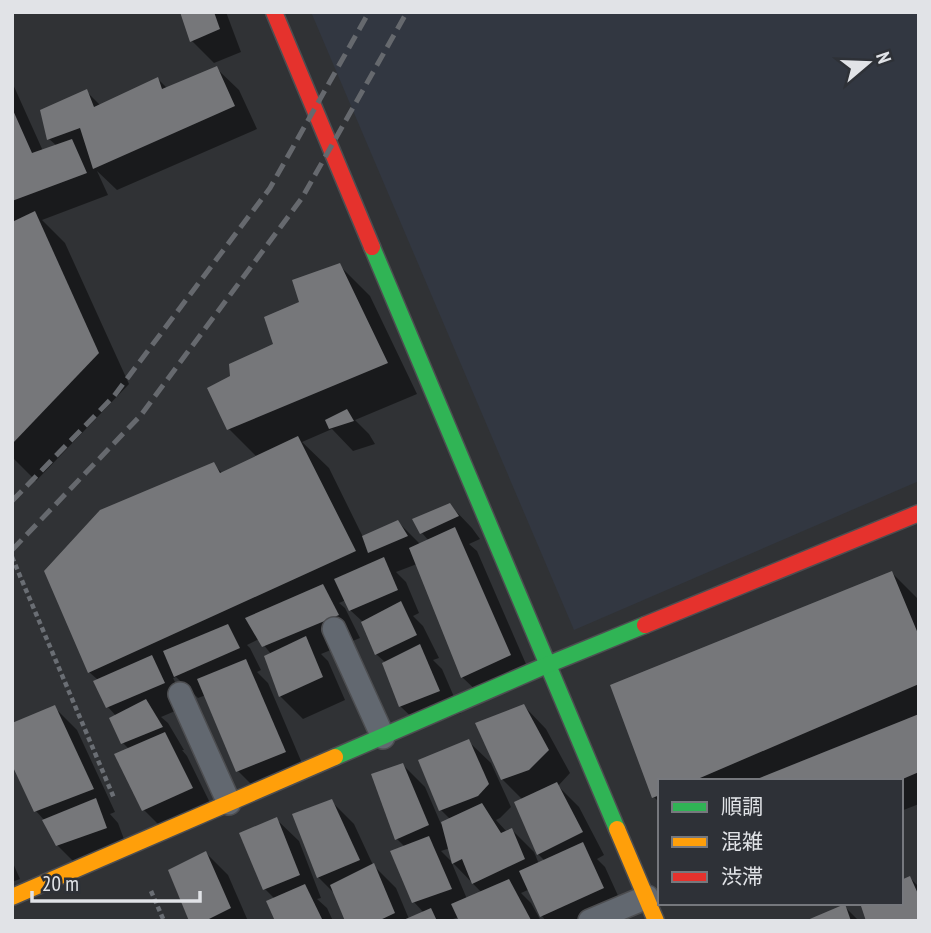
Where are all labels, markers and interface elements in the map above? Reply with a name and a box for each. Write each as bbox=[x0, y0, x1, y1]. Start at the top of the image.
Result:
north arrow bbox=[833, 28, 903, 98]
text: N bbox=[871, 49, 897, 66]
legend bbox=[658, 779, 903, 905]
text: 順調 bbox=[721, 793, 763, 820]
text: 混雑 bbox=[721, 828, 763, 855]
scale bar bbox=[32, 860, 200, 904]
text: 渋滞 bbox=[721, 863, 763, 890]
text: 20 m bbox=[42, 870, 79, 897]

